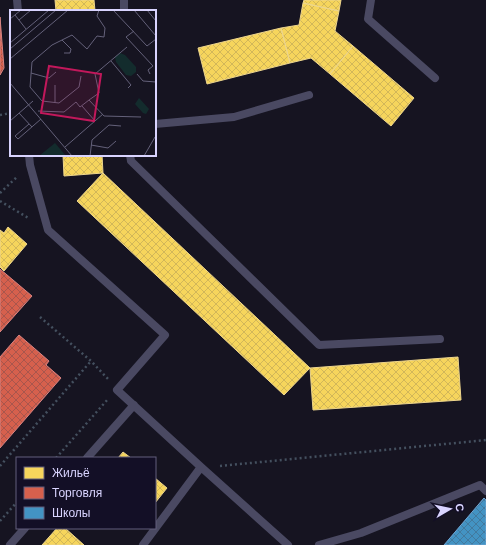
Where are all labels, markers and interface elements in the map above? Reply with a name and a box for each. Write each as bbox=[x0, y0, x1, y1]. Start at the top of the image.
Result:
inset map bbox=[10, 10, 156, 156]
legend bbox=[16, 457, 156, 529]
text: Жильё bbox=[52, 465, 90, 481]
text: Торговля bbox=[52, 485, 102, 501]
north arrow bbox=[430, 489, 470, 529]
text: С bbox=[452, 502, 467, 513]
text: Школы bbox=[52, 505, 90, 521]

